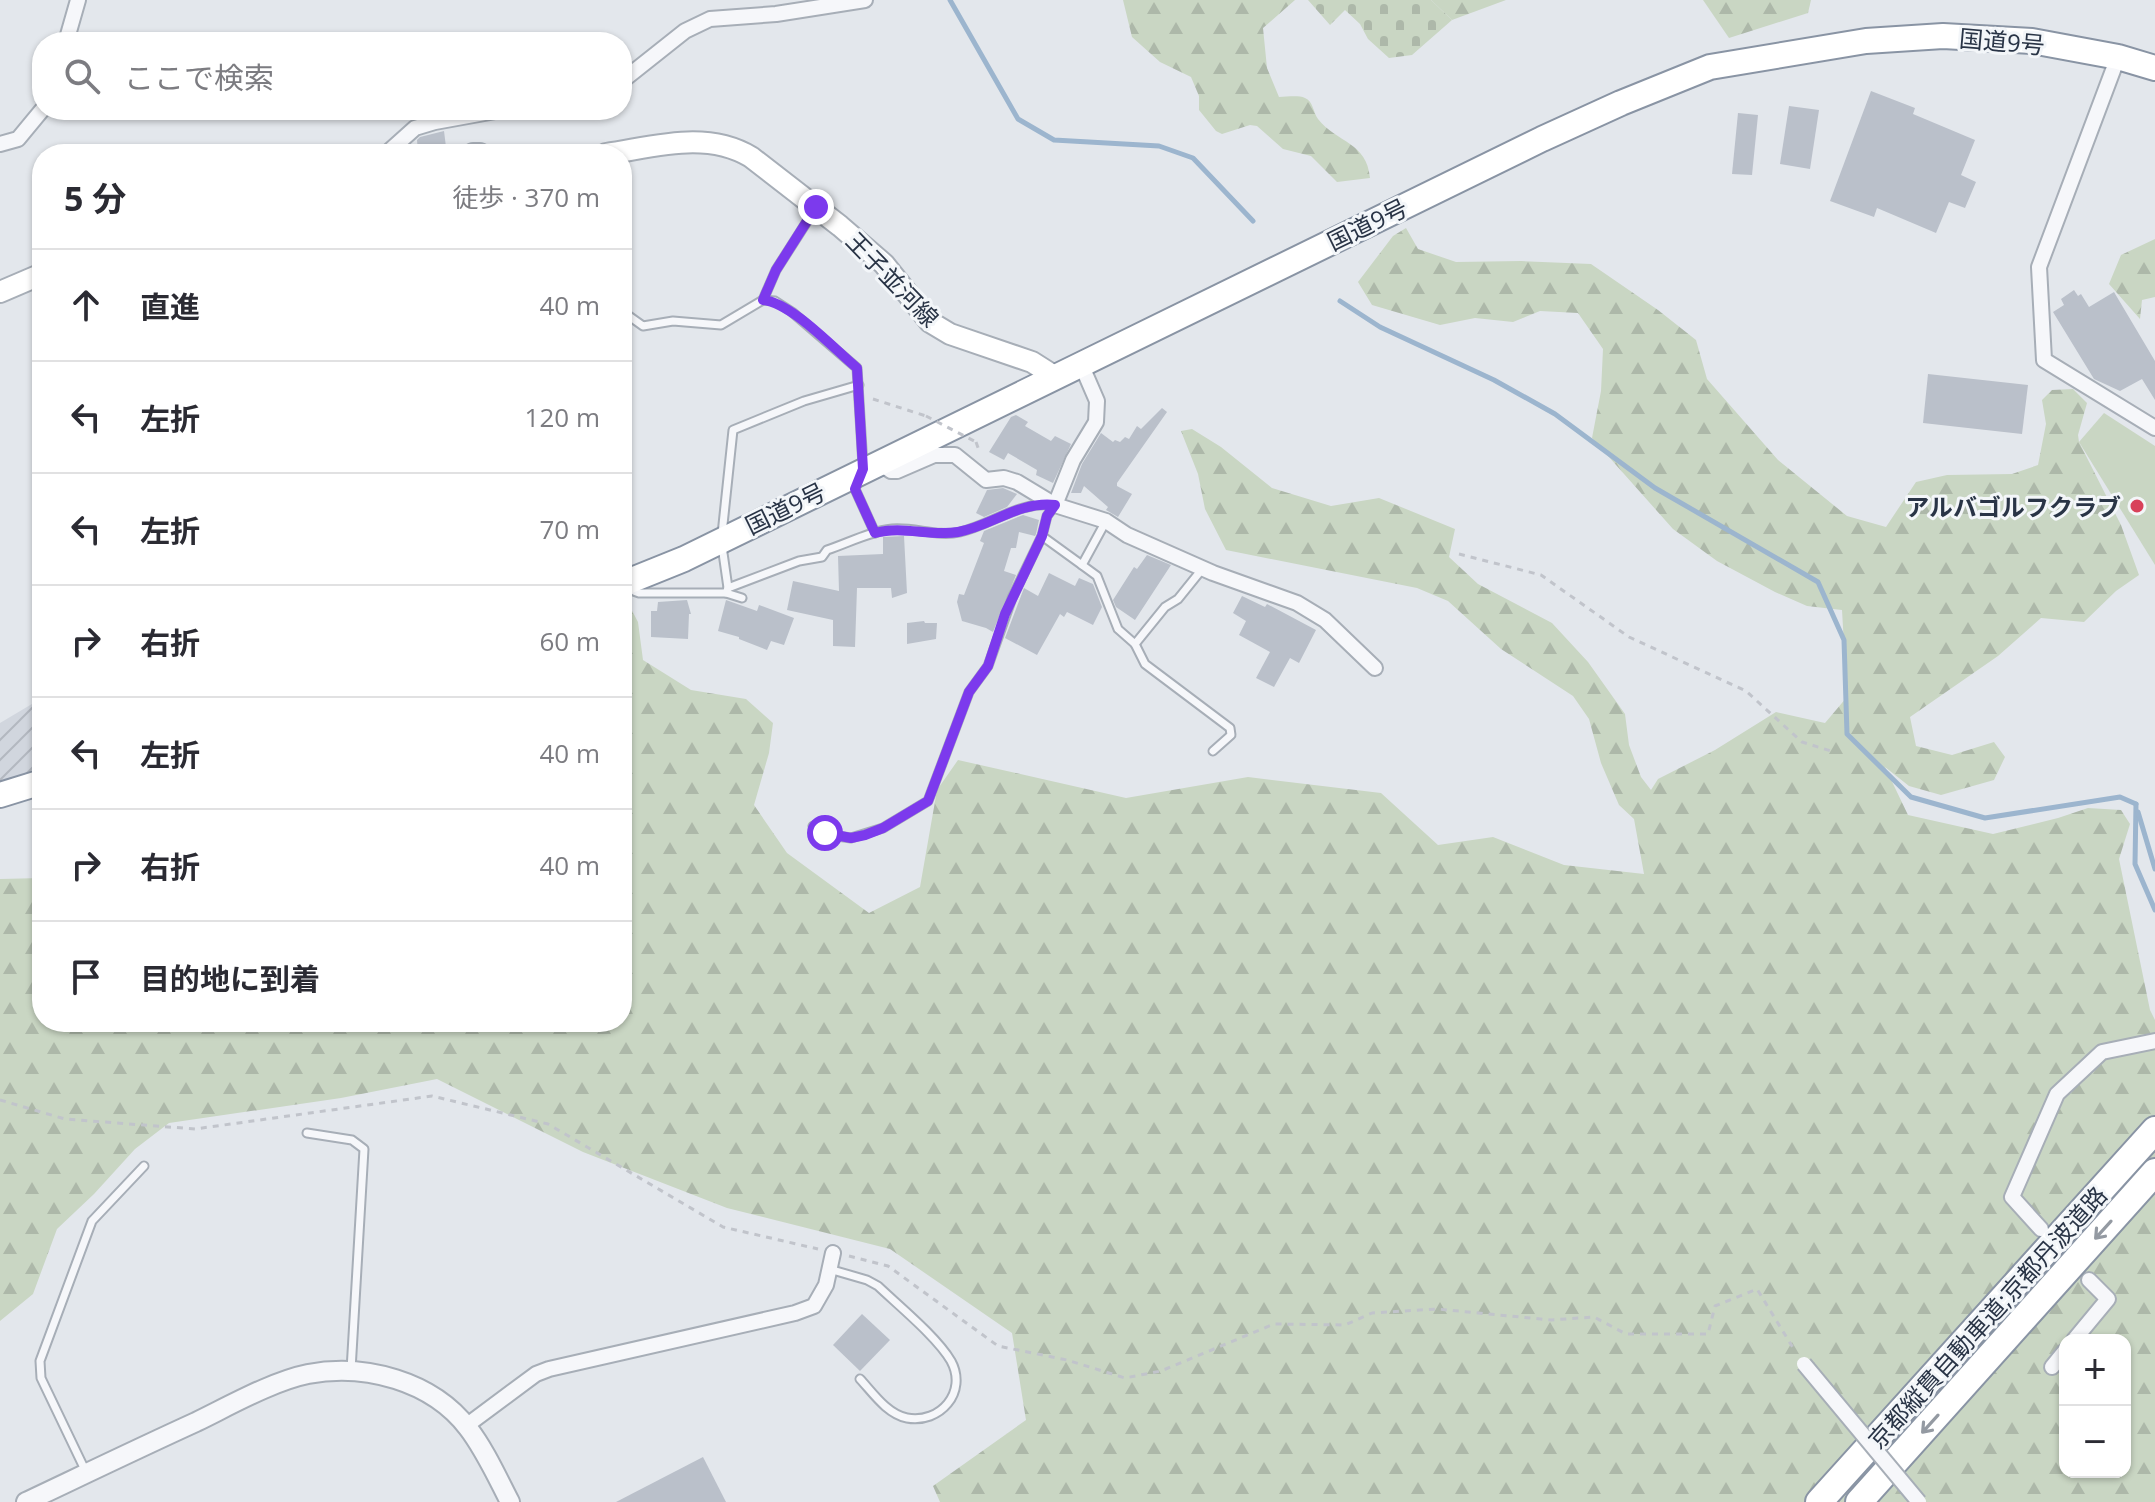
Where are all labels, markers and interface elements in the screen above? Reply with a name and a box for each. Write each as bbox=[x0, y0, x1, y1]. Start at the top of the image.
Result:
street label: 国道9号 bbox=[1958, 21, 2046, 61]
search box bbox=[32, 32, 632, 120]
icon: search bbox=[60, 54, 104, 98]
text: ここで検索 bbox=[124, 57, 274, 98]
text: 5 分 bbox=[64, 175, 126, 221]
text: 徒歩 · 370 m bbox=[452, 179, 600, 215]
route end bbox=[798, 189, 834, 225]
street label: 国道9号 bbox=[1321, 190, 1413, 258]
street label: 王子並河線 bbox=[839, 224, 947, 334]
icon: ahead bbox=[64, 283, 108, 327]
text: 直進 bbox=[140, 286, 200, 327]
text: 40 m bbox=[539, 287, 600, 323]
icon: left bbox=[64, 395, 108, 439]
text: 左折 bbox=[140, 398, 200, 439]
text: 120 m bbox=[525, 399, 600, 435]
street label: 国道9号 bbox=[739, 474, 831, 542]
place label: アルバゴルフクラブ bbox=[1905, 490, 2121, 523]
marker: アルバゴルフクラブ bbox=[2128, 497, 2146, 515]
icon: left bbox=[64, 507, 108, 551]
text: 左折 bbox=[140, 510, 200, 551]
text: 70 m bbox=[539, 511, 600, 547]
icon: right bbox=[64, 619, 108, 663]
text: 右折 bbox=[140, 622, 200, 663]
text: 60 m bbox=[539, 623, 600, 659]
icon: left bbox=[64, 731, 108, 775]
text: 左折 bbox=[140, 734, 200, 775]
text: 40 m bbox=[539, 735, 600, 771]
route start bbox=[807, 815, 843, 851]
icon: right bbox=[64, 843, 108, 887]
text: 右折 bbox=[140, 846, 200, 887]
text: 40 m bbox=[539, 847, 600, 883]
icon: arrive bbox=[64, 955, 108, 999]
text: 目的地に到着 bbox=[140, 958, 320, 999]
street label: 京都縦貫自動車道;京都丹波道路 bbox=[1860, 1179, 2114, 1455]
one-way arrow bbox=[2095, 1220, 2113, 1240]
map controls bbox=[2059, 1334, 2131, 1478]
button: + bbox=[2059, 1334, 2131, 1406]
button: − bbox=[2059, 1406, 2131, 1478]
one-way arrow bbox=[1921, 1414, 1939, 1434]

